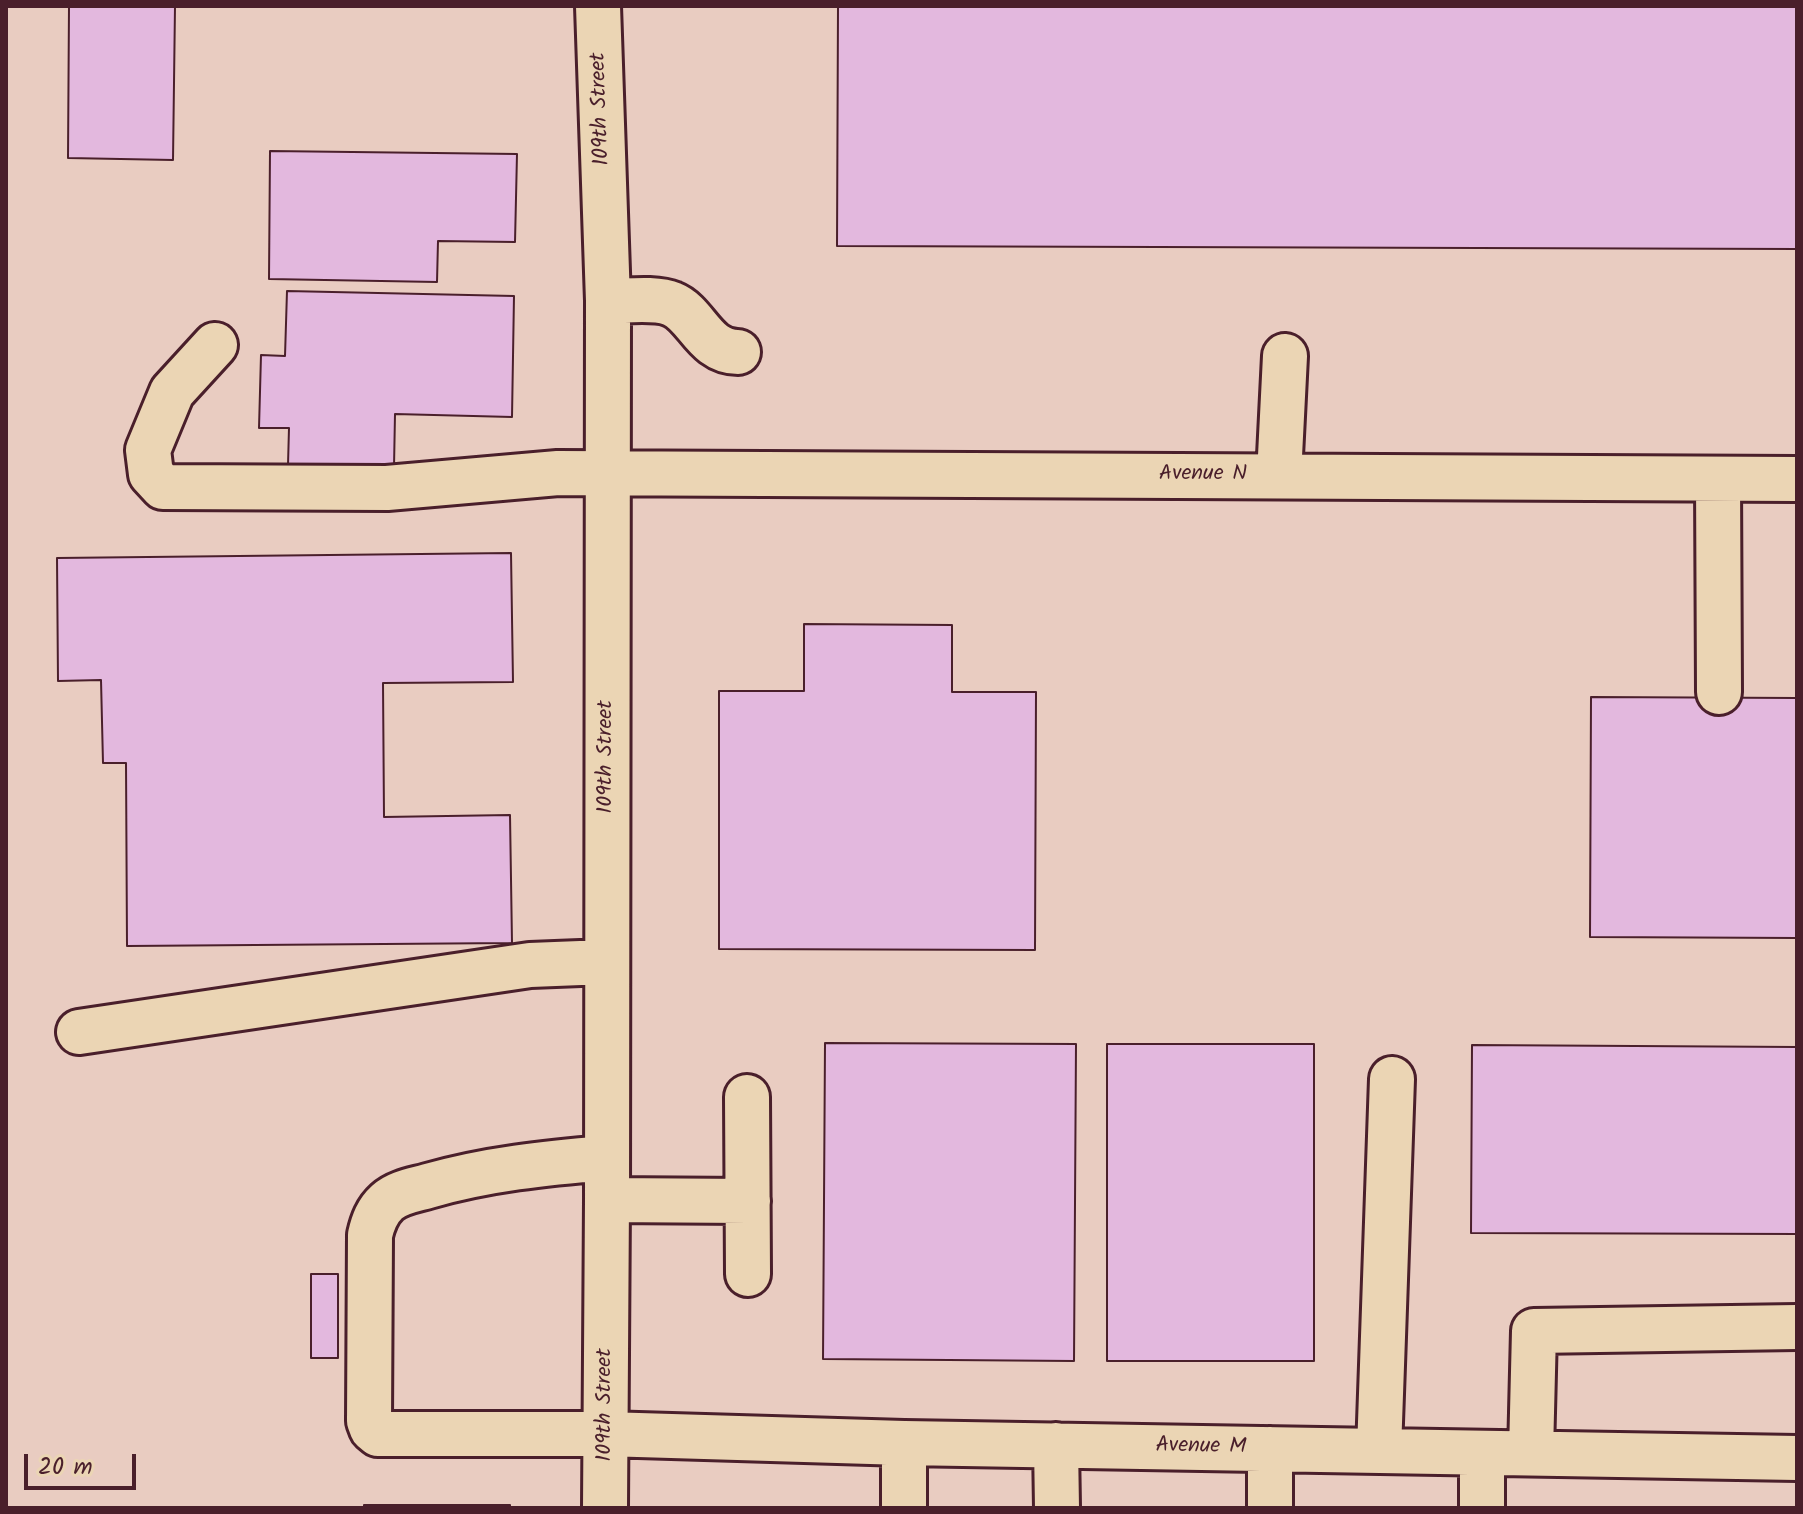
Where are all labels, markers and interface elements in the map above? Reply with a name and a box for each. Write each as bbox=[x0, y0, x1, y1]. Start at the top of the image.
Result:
street label: 109th Street bbox=[587, 52, 617, 166]
street label: Avenue N bbox=[1159, 462, 1247, 488]
street label: 109th Street bbox=[594, 700, 620, 814]
street label: 109th Street bbox=[593, 1348, 619, 1462]
street label: Avenue M bbox=[1155, 1434, 1247, 1462]
scale bar bbox=[28, 1438, 140, 1488]
text: 20 m bbox=[38, 1448, 93, 1487]

